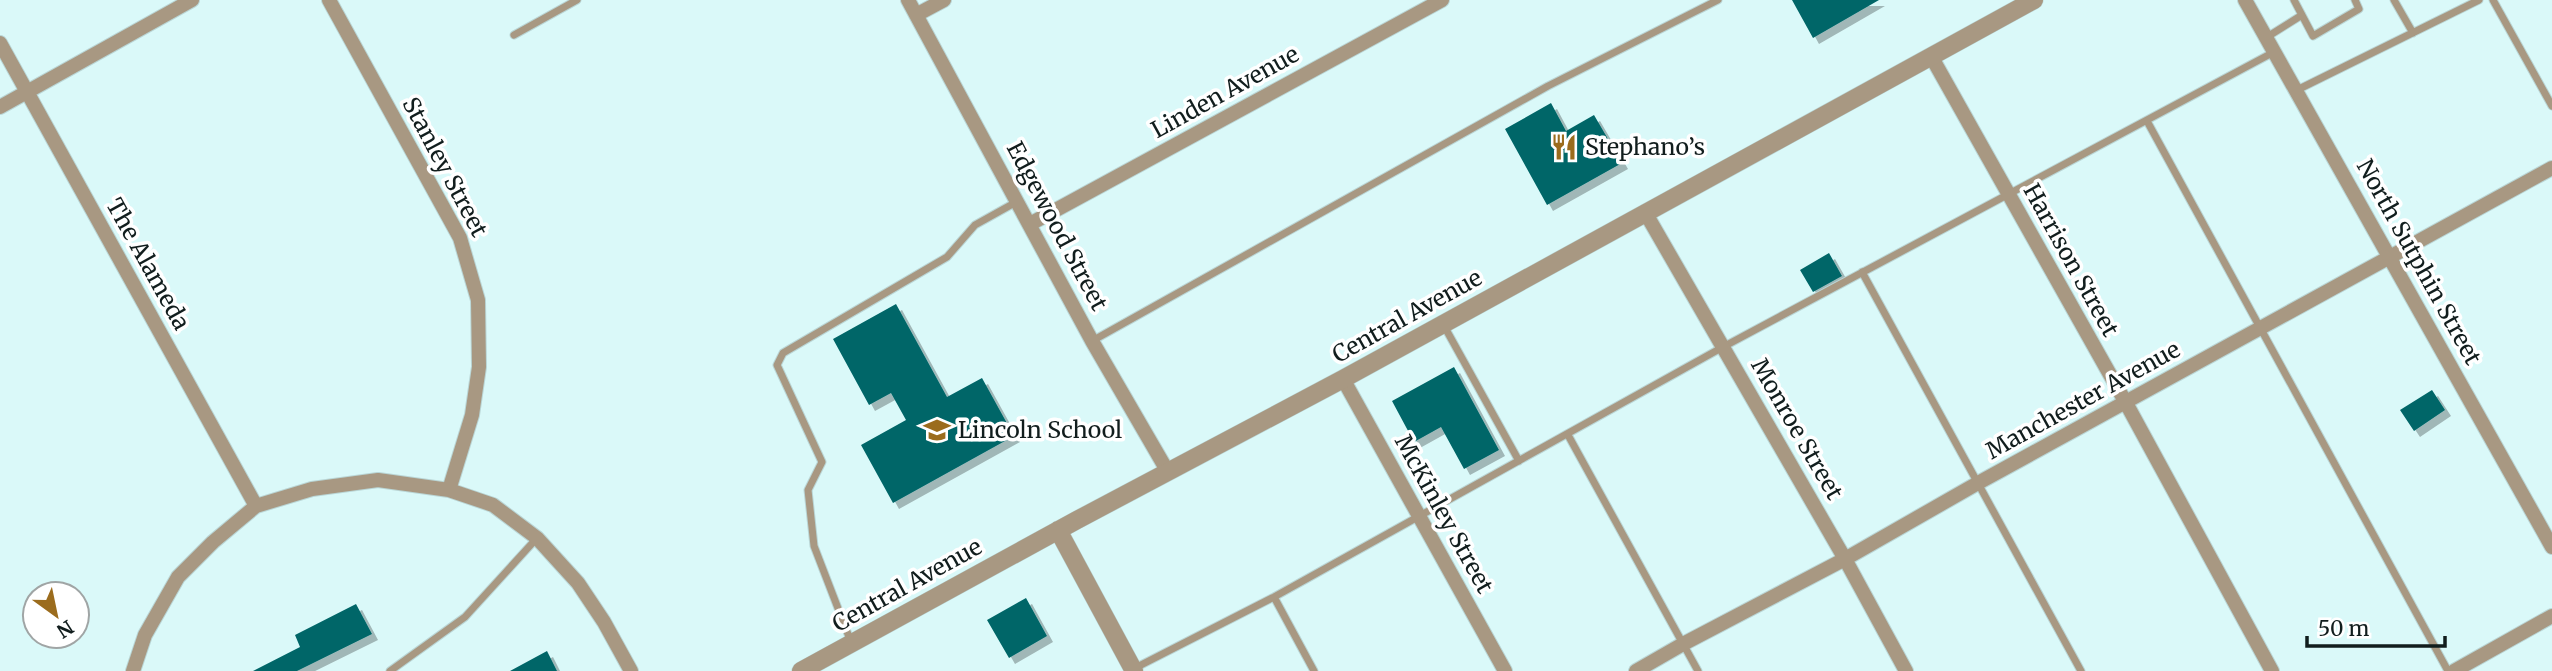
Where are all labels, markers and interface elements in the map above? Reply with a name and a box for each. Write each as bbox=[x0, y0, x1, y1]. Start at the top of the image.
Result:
street label: Linden Avenue bbox=[1146, 39, 1304, 144]
street label: Stanley Street bbox=[397, 92, 494, 242]
restaurant icon: Stephano’s bbox=[1549, 132, 1579, 162]
place label: Stephano’s bbox=[1585, 132, 1705, 161]
street label: Edgewood Street bbox=[1001, 136, 1114, 315]
street label: North Sutphin Street bbox=[2351, 154, 2488, 370]
street label: Harrison Street bbox=[2018, 178, 2125, 341]
street label: The Alameda bbox=[100, 193, 197, 335]
street label: Central Avenue bbox=[1327, 262, 1487, 369]
street label: Manchester Avenue bbox=[1981, 334, 2185, 465]
street label: Monroe Street bbox=[1745, 353, 1850, 505]
school or university icon: Lincoln School bbox=[922, 415, 952, 445]
place label: Lincoln School bbox=[958, 415, 1122, 444]
street label: McKinley Street bbox=[1389, 429, 1500, 598]
street label: Central Avenue bbox=[827, 531, 987, 638]
north arrow bbox=[21, 580, 91, 650]
scale bar bbox=[2307, 604, 2445, 648]
text: N bbox=[52, 615, 78, 643]
text: 50 m bbox=[2318, 615, 2369, 642]

